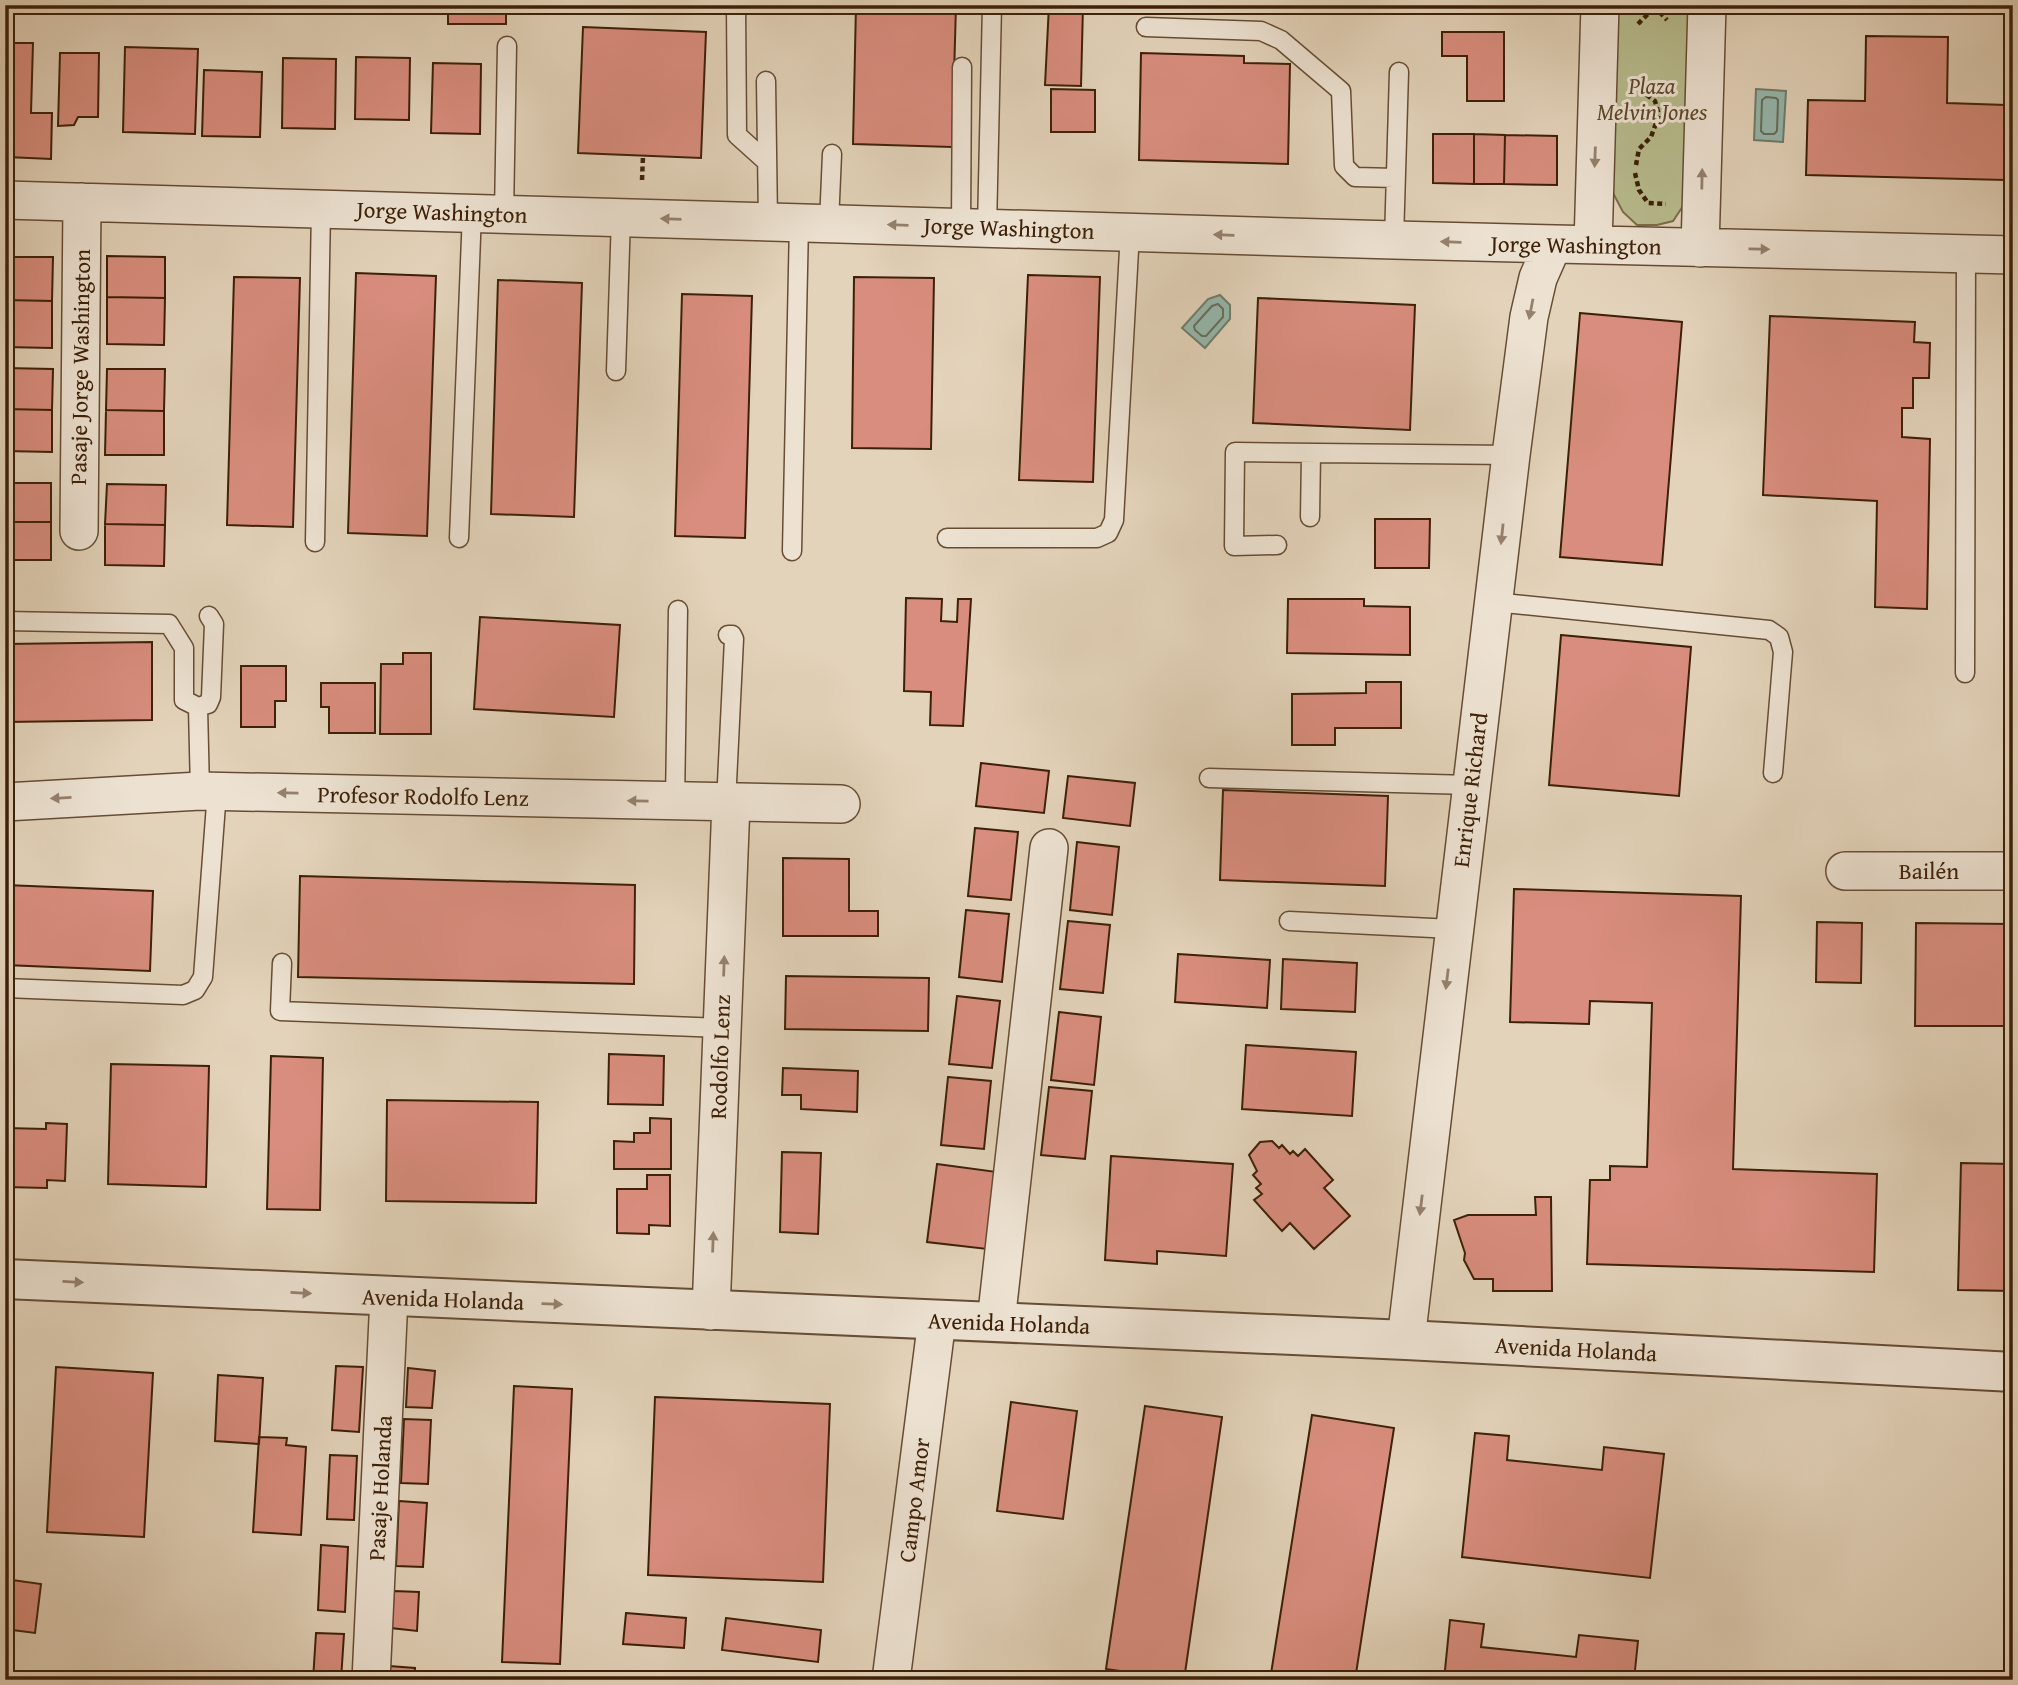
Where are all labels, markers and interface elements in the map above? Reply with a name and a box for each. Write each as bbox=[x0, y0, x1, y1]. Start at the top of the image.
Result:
park label: Plaza Melvin Jones bbox=[1597, 69, 1708, 128]
one-way arrow bbox=[1590, 146, 1601, 168]
one-way arrow bbox=[1697, 168, 1708, 190]
street label: Jorge Washington bbox=[353, 192, 528, 231]
street label: Jorge Washington bbox=[920, 208, 1095, 247]
one-way arrow bbox=[660, 213, 682, 224]
one-way arrow bbox=[887, 220, 909, 231]
street label: Jorge Washington bbox=[1487, 226, 1662, 262]
one-way arrow bbox=[1213, 229, 1235, 240]
one-way arrow bbox=[1440, 236, 1462, 247]
one-way arrow bbox=[1748, 243, 1770, 255]
street label: Pasaje Jorge Washington bbox=[61, 249, 98, 485]
one-way arrow bbox=[1526, 298, 1537, 320]
one-way arrow bbox=[1496, 523, 1507, 545]
street label: Enrique Richard bbox=[1444, 710, 1495, 869]
street label: Profesor Rodolfo Lenz bbox=[317, 777, 529, 814]
one-way arrow bbox=[277, 787, 299, 799]
one-way arrow bbox=[50, 792, 72, 803]
one-way arrow bbox=[627, 795, 649, 807]
street label: Bailén bbox=[1899, 854, 1959, 887]
one-way arrow bbox=[719, 955, 730, 977]
one-way arrow bbox=[1442, 968, 1453, 990]
street label: Rodolfo Lenz bbox=[701, 994, 738, 1120]
one-way arrow bbox=[1416, 1194, 1427, 1216]
one-way arrow bbox=[707, 1231, 718, 1253]
one-way arrow bbox=[63, 1277, 85, 1288]
street label: Avenida Holanda bbox=[361, 1279, 525, 1318]
one-way arrow bbox=[290, 1288, 312, 1299]
one-way arrow bbox=[542, 1299, 564, 1310]
street label: Avenida Holanda bbox=[927, 1303, 1091, 1342]
street label: Avenida Holanda bbox=[1494, 1328, 1658, 1369]
street label: Pasaje Holanda bbox=[359, 1414, 400, 1562]
street label: Campo Amor bbox=[889, 1435, 938, 1564]

